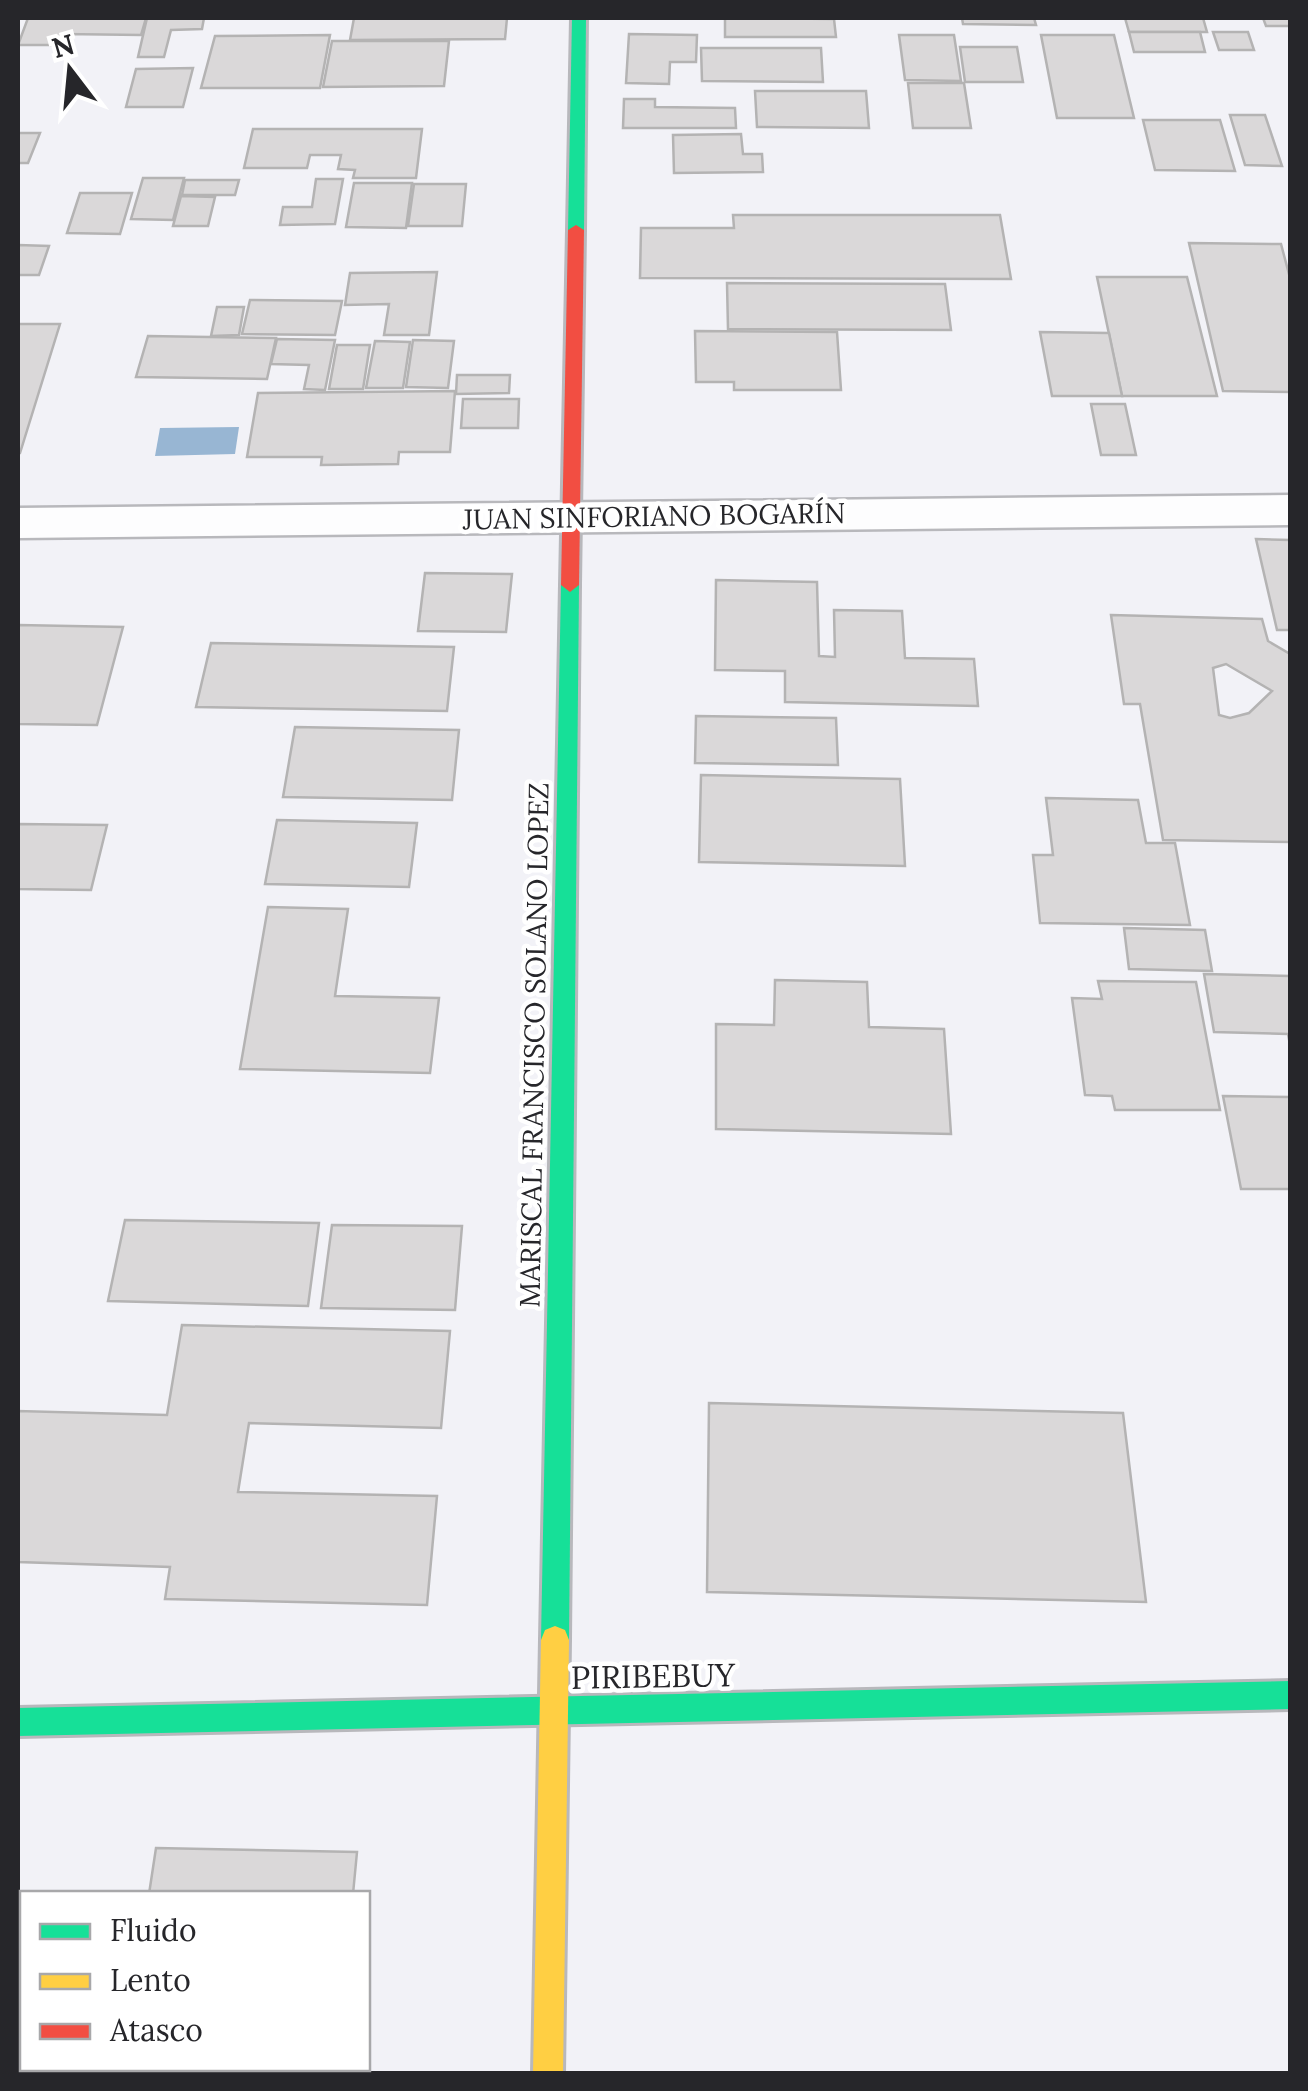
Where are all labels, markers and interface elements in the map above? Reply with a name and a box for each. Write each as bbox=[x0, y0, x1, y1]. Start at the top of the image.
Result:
north arrow bbox=[20, 20, 120, 120]
text: N bbox=[48, 26, 78, 66]
street label: JUAN SINFORIANO BOGARÍN bbox=[461, 495, 846, 537]
street label: MARISCAL FRANCISCO SOLANO LOPEZ bbox=[511, 782, 557, 1308]
street label: PIRIBEBUY bbox=[570, 1654, 736, 1698]
legend bbox=[20, 1891, 370, 2071]
text: Fluido bbox=[110, 1911, 196, 1949]
text: Lento bbox=[110, 1961, 191, 1999]
text: Atasco bbox=[109, 2011, 203, 2049]

